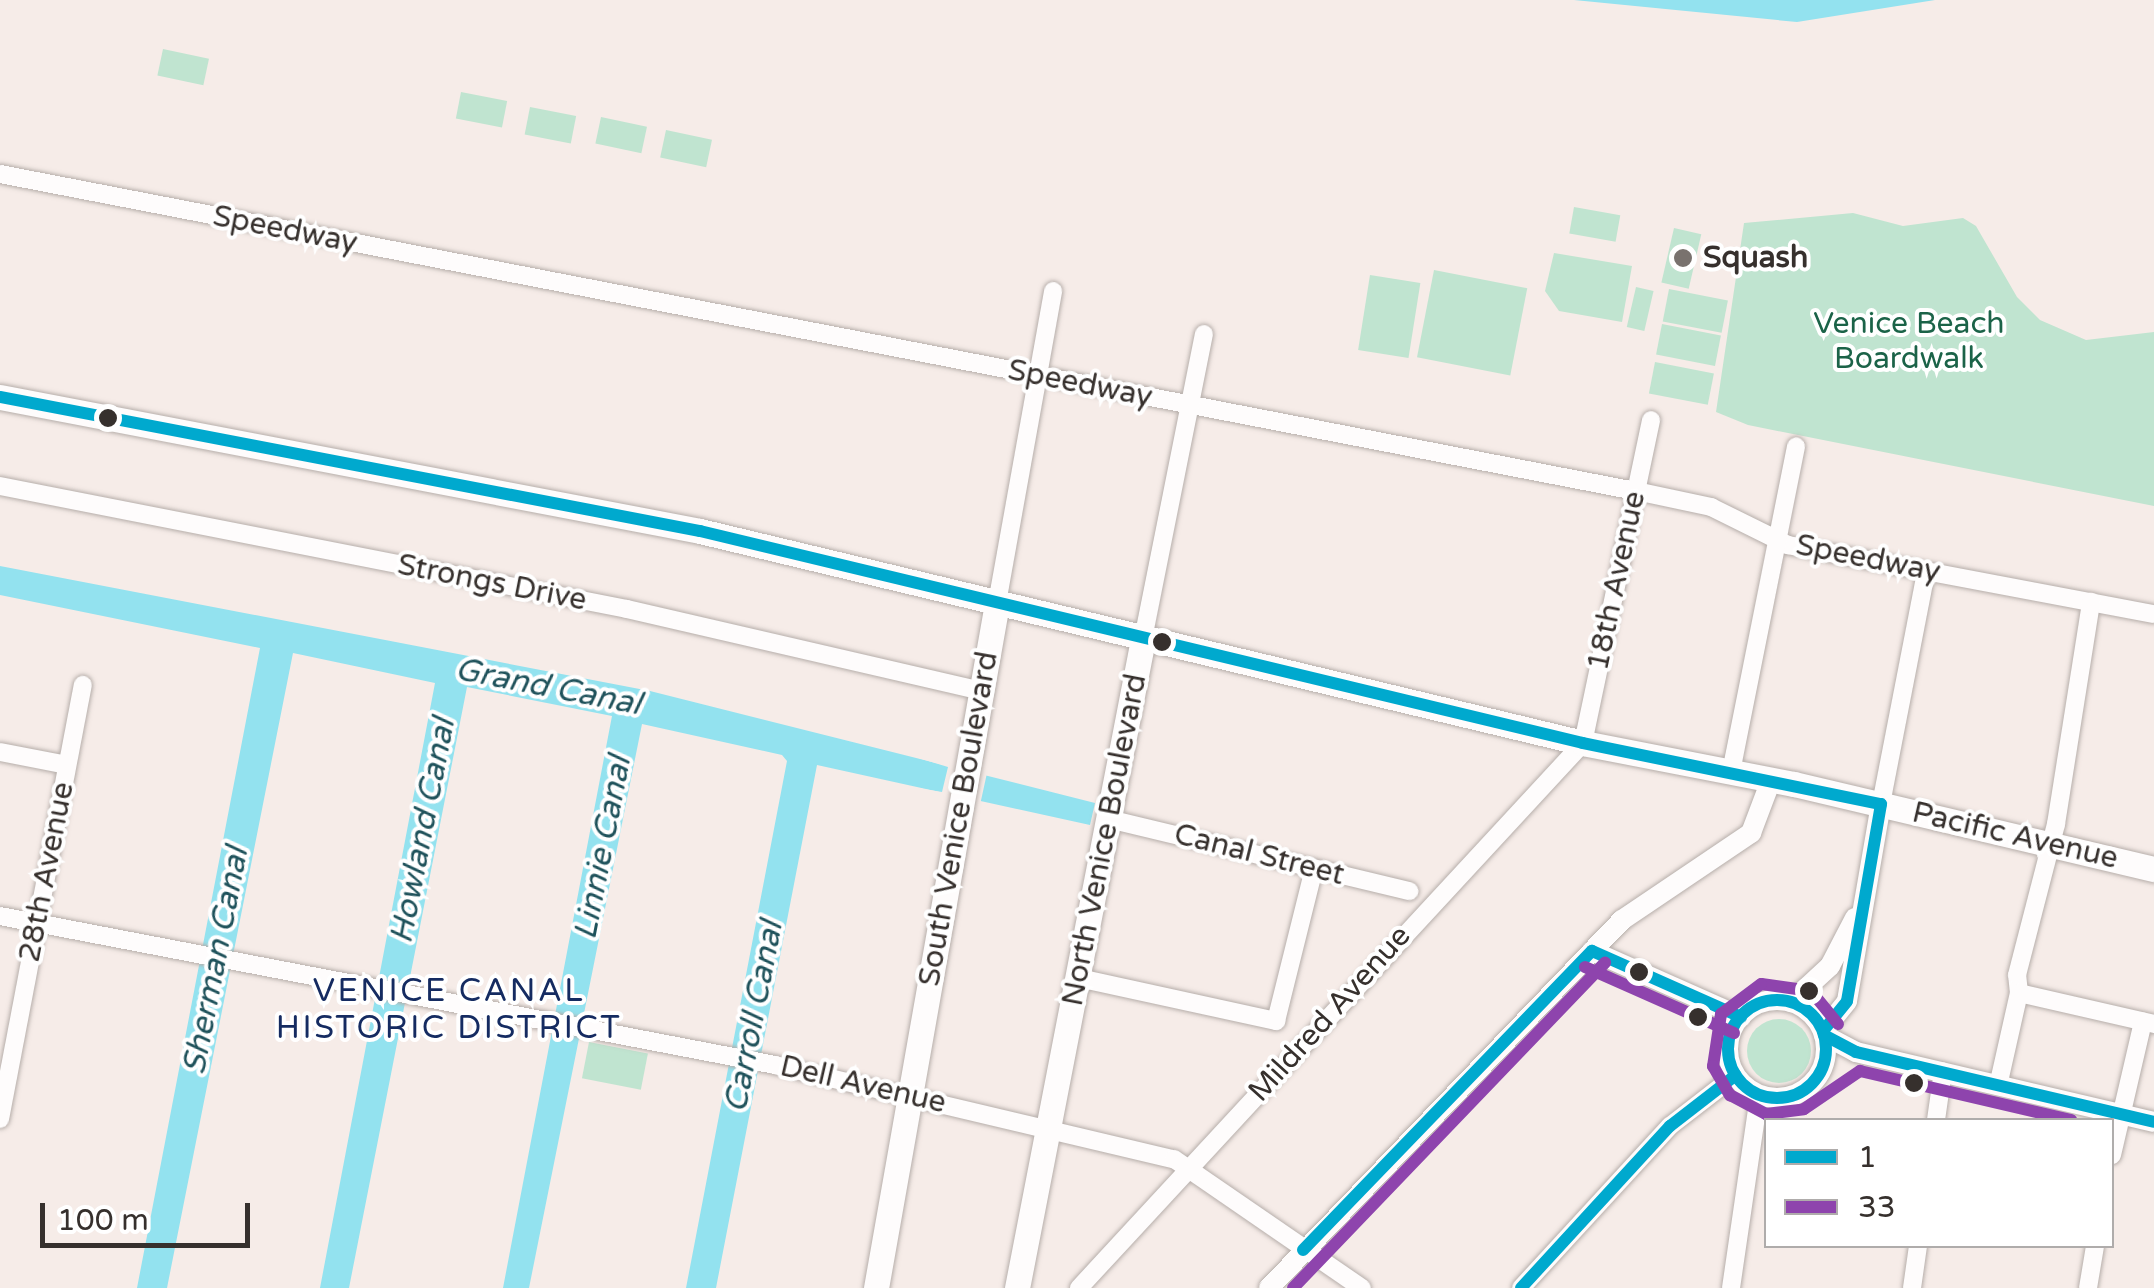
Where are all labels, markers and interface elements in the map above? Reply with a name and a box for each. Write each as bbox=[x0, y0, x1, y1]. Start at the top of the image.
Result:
street label: Speedway bbox=[210, 198, 360, 262]
place label: Squash bbox=[1703, 240, 1808, 276]
marker: Squash bbox=[1672, 247, 1694, 269]
park label: Venice Beach Boardwalk bbox=[1813, 306, 2005, 376]
street label: Speedway bbox=[1005, 352, 1155, 416]
unlabelled marker bbox=[98, 408, 118, 428]
street label: 18th Avenue bbox=[1580, 488, 1654, 674]
street label: Speedway bbox=[1793, 527, 1943, 591]
street label: Strongs Drive bbox=[394, 547, 590, 619]
unlabelled marker bbox=[1152, 632, 1172, 652]
street label: South Venice Boulevard bbox=[912, 649, 1006, 989]
water label: Grand Canal bbox=[452, 650, 644, 724]
street label: North Venice Boulevard bbox=[1055, 671, 1155, 1009]
water label: Howland Canal bbox=[382, 715, 464, 947]
water label: Linnie Canal bbox=[566, 753, 640, 943]
street label: 28th Avenue bbox=[12, 779, 82, 965]
street label: Pacific Avenue bbox=[1909, 795, 2121, 877]
street label: Canal Street bbox=[1170, 817, 1348, 893]
water label: Sherman Canal bbox=[175, 844, 257, 1078]
water label: Carroll Canal bbox=[717, 918, 791, 1116]
street label: Mildred Avenue bbox=[1241, 918, 1419, 1110]
unlabelled marker bbox=[1629, 962, 1649, 982]
district label: VENICE CANAL HISTORIC DISTRICT bbox=[276, 973, 622, 1048]
unlabelled marker bbox=[1799, 981, 1819, 1001]
unlabelled marker bbox=[1688, 1007, 1708, 1027]
street label: Dell Avenue bbox=[777, 1048, 949, 1122]
unlabelled marker bbox=[1904, 1073, 1924, 1093]
legend bbox=[1764, 1118, 2114, 1248]
text: 1 bbox=[1858, 1139, 1877, 1176]
scale bar bbox=[45, 1183, 255, 1245]
text: 33 bbox=[1858, 1189, 1896, 1226]
text: 100 m bbox=[57, 1202, 149, 1239]

